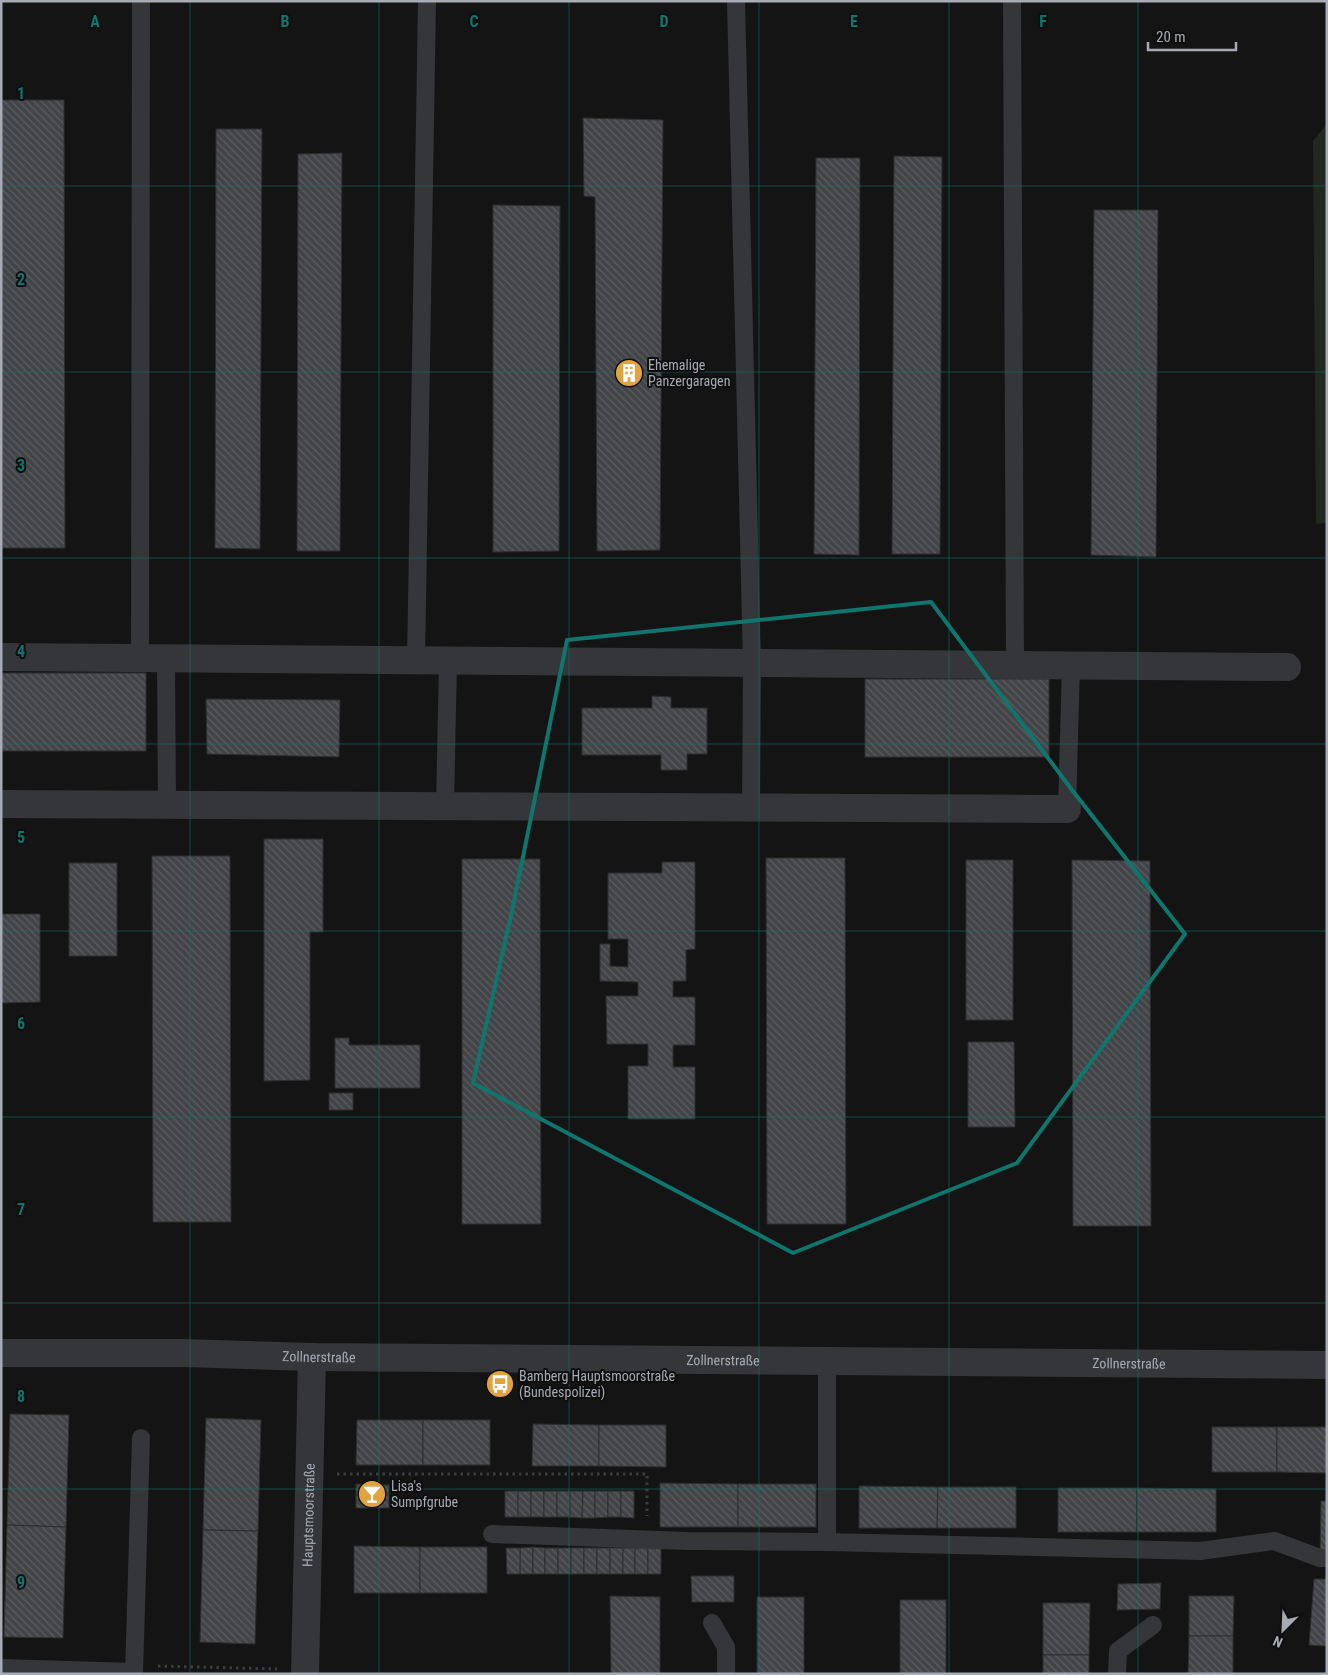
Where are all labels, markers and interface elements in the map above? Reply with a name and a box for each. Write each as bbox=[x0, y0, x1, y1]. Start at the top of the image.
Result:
text: A bbox=[90, 12, 100, 31]
text: B bbox=[281, 12, 290, 31]
text: C bbox=[469, 12, 479, 31]
text: D bbox=[659, 12, 669, 31]
text: E bbox=[850, 12, 858, 31]
text: F bbox=[1039, 12, 1047, 31]
scale bar bbox=[1148, 20, 1236, 52]
text: 20 m bbox=[1156, 28, 1186, 46]
text: 1 bbox=[17, 84, 25, 103]
text: 2 bbox=[17, 270, 25, 289]
place label: Ehemalige Panzergaragen bbox=[648, 357, 730, 389]
building icon: Ehemalige Panzergaragen bbox=[614, 358, 644, 388]
text: 3 bbox=[17, 456, 25, 475]
text: 4 bbox=[17, 642, 25, 661]
text: 5 bbox=[17, 828, 25, 847]
text: 6 bbox=[17, 1014, 25, 1033]
text: 7 bbox=[17, 1200, 25, 1219]
street label: Zollnerstraße bbox=[282, 1348, 356, 1365]
street label: Zollnerstraße bbox=[686, 1352, 760, 1368]
street label: Zollnerstraße bbox=[1092, 1355, 1166, 1372]
place label: Bamberg Hauptsmoorstraße (Bundespolizei) bbox=[519, 1368, 676, 1401]
bus stop icon: Bamberg Hauptsmoorstraße (Bundespolizei) bbox=[485, 1369, 515, 1399]
text: 8 bbox=[17, 1387, 25, 1406]
street label: Hauptsmoorstraße bbox=[299, 1463, 318, 1567]
place label: Lisa's Sumpfgrube bbox=[391, 1478, 459, 1510]
bar icon: Lisa's Sumpfgrube bbox=[357, 1479, 387, 1509]
text: 9 bbox=[17, 1573, 25, 1592]
north arrow bbox=[1258, 1605, 1308, 1655]
text: N bbox=[1271, 1633, 1285, 1651]

